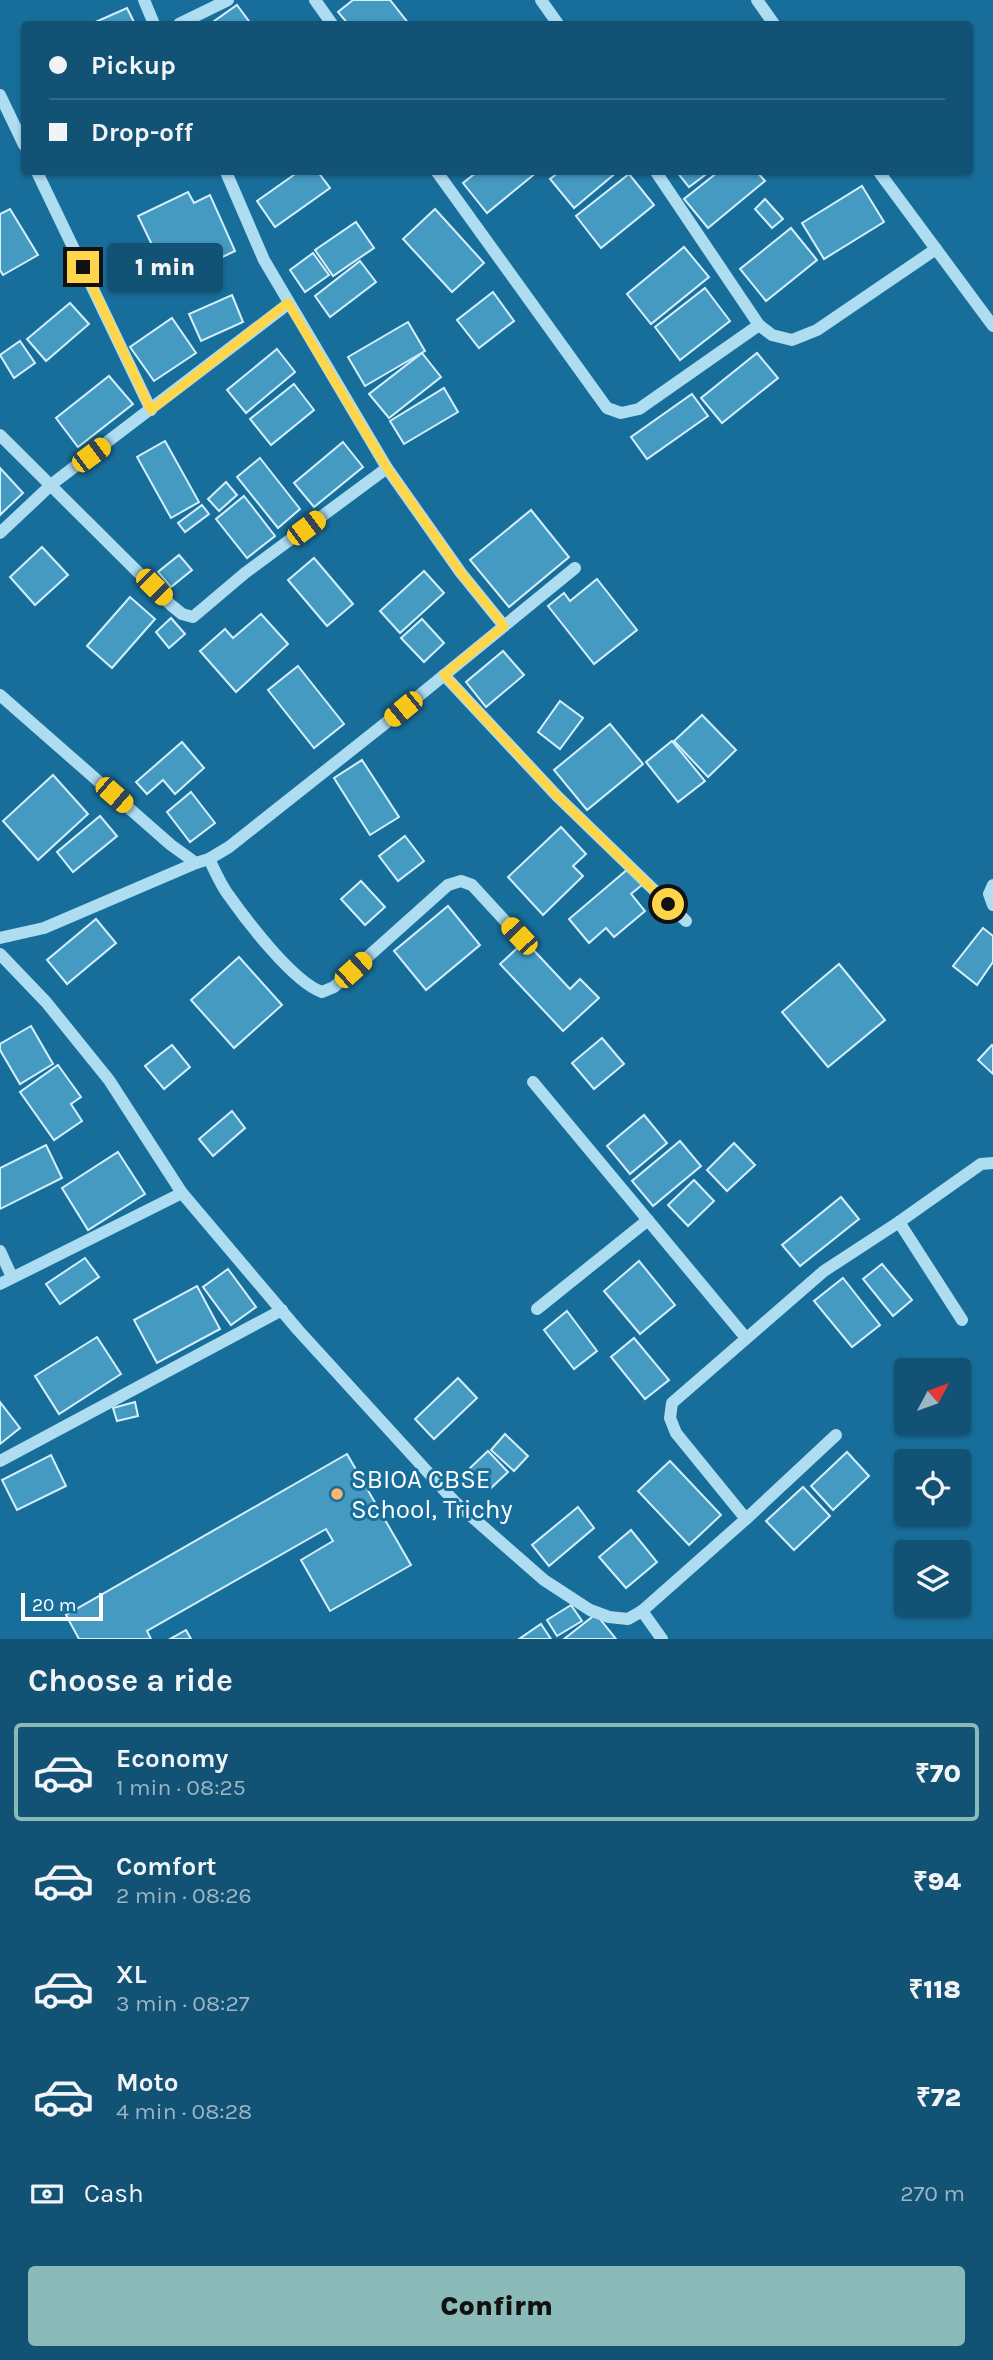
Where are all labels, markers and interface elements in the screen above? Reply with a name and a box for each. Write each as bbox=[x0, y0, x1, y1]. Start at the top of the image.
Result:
text: Pickup bbox=[91, 50, 176, 81]
text: Drop-off bbox=[91, 117, 193, 148]
callout: 1 min bbox=[108, 243, 223, 292]
route end bbox=[67, 251, 99, 283]
text: 1 min bbox=[135, 254, 195, 281]
car bbox=[68, 434, 115, 476]
car bbox=[283, 507, 330, 549]
car bbox=[132, 565, 177, 609]
car bbox=[381, 688, 426, 730]
car bbox=[92, 773, 137, 817]
route start bbox=[652, 888, 684, 920]
car bbox=[497, 913, 542, 959]
car bbox=[331, 948, 376, 992]
north arrow bbox=[894, 1358, 971, 1435]
map controls bbox=[894, 1358, 971, 1617]
button: locate bbox=[894, 1449, 971, 1526]
place label: SBIOA CBSE School, Trichy bbox=[351, 1464, 513, 1525]
marker: SBIOA CBSE School, Trichy bbox=[329, 1486, 345, 1502]
button: layers bbox=[894, 1540, 971, 1617]
scale bar bbox=[21, 1590, 103, 1622]
text: 20 m bbox=[32, 1594, 77, 1616]
text: Choose a ride bbox=[28, 1662, 233, 1699]
icon: car bbox=[32, 1741, 95, 1804]
text: Economy bbox=[116, 1743, 228, 1774]
text: ₹70 bbox=[915, 1758, 961, 1789]
text: 1 min · 08:25 bbox=[116, 1774, 246, 1801]
icon: car bbox=[32, 1849, 95, 1912]
text: Comfort bbox=[116, 1851, 217, 1882]
text: ₹94 bbox=[913, 1866, 961, 1897]
text: 2 min · 08:26 bbox=[116, 1882, 252, 1909]
icon: car bbox=[32, 1957, 95, 2020]
text: XL bbox=[116, 1959, 147, 1990]
text: ₹118 bbox=[908, 1974, 961, 2005]
text: 3 min · 08:27 bbox=[116, 1990, 250, 2017]
icon: car bbox=[32, 2065, 95, 2128]
text: Moto bbox=[116, 2067, 178, 2098]
text: ₹72 bbox=[916, 2082, 961, 2113]
text: 4 min · 08:28 bbox=[116, 2098, 252, 2125]
icon: cash bbox=[28, 2175, 66, 2213]
text: Cash bbox=[84, 2178, 144, 2209]
text: 270 m bbox=[900, 2180, 965, 2207]
button: Confirm bbox=[28, 2266, 965, 2346]

